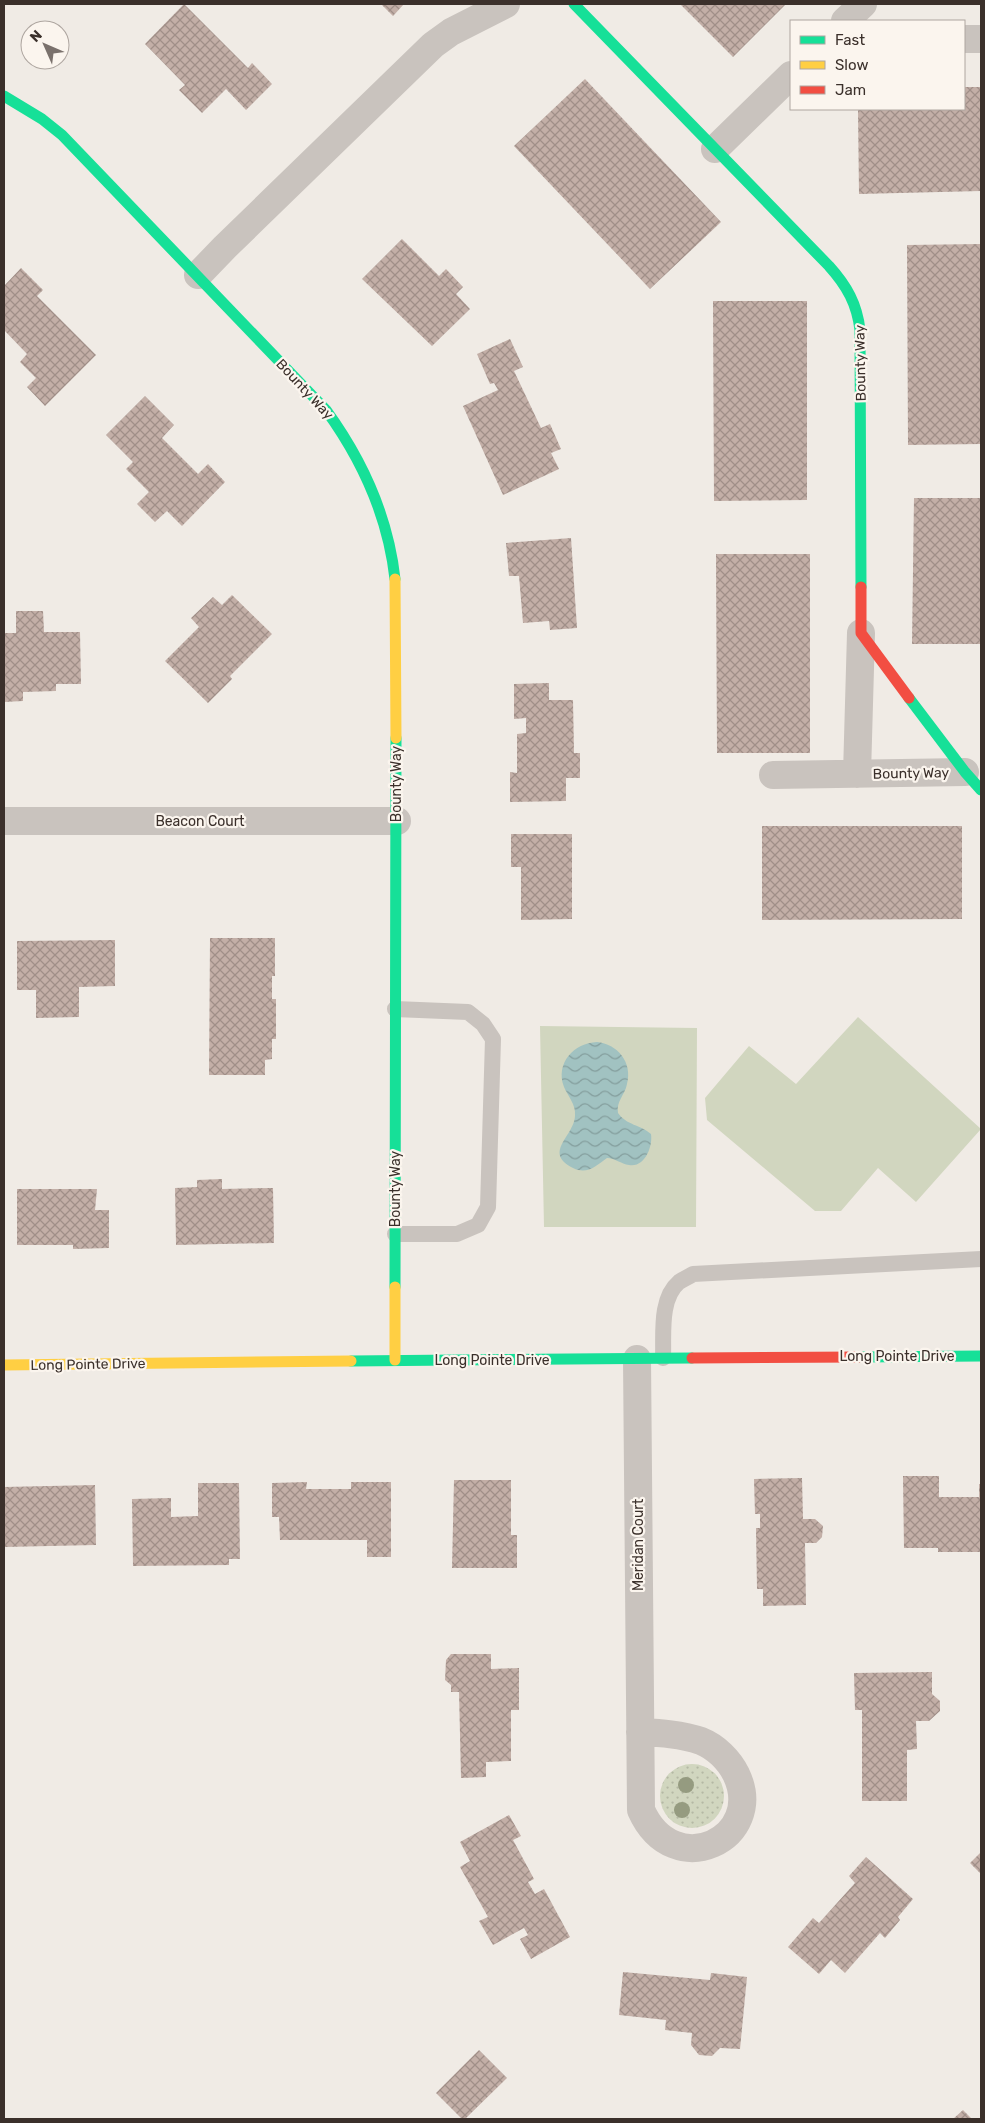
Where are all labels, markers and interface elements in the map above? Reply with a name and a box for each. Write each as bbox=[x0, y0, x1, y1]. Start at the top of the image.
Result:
north arrow bbox=[20, 20, 70, 70]
legend bbox=[790, 20, 965, 110]
text: N bbox=[27, 27, 46, 46]
text: Fast bbox=[835, 31, 865, 49]
text: Slow bbox=[835, 56, 868, 74]
text: Jam bbox=[835, 81, 866, 99]
street label: Bounty Way bbox=[851, 324, 870, 401]
street label: Bounty Way bbox=[272, 356, 337, 423]
street label: Bounty Way bbox=[388, 746, 405, 822]
street label: Bounty Way bbox=[873, 764, 950, 783]
street label: Beacon Court bbox=[155, 813, 245, 830]
street label: Bounty Way bbox=[387, 1151, 404, 1227]
street label: Long Pointe Drive bbox=[839, 1348, 955, 1365]
street label: Long Pointe Drive bbox=[434, 1352, 550, 1369]
street label: Long Pointe Drive bbox=[30, 1355, 146, 1374]
street label: Meridan Court bbox=[630, 1498, 647, 1591]

